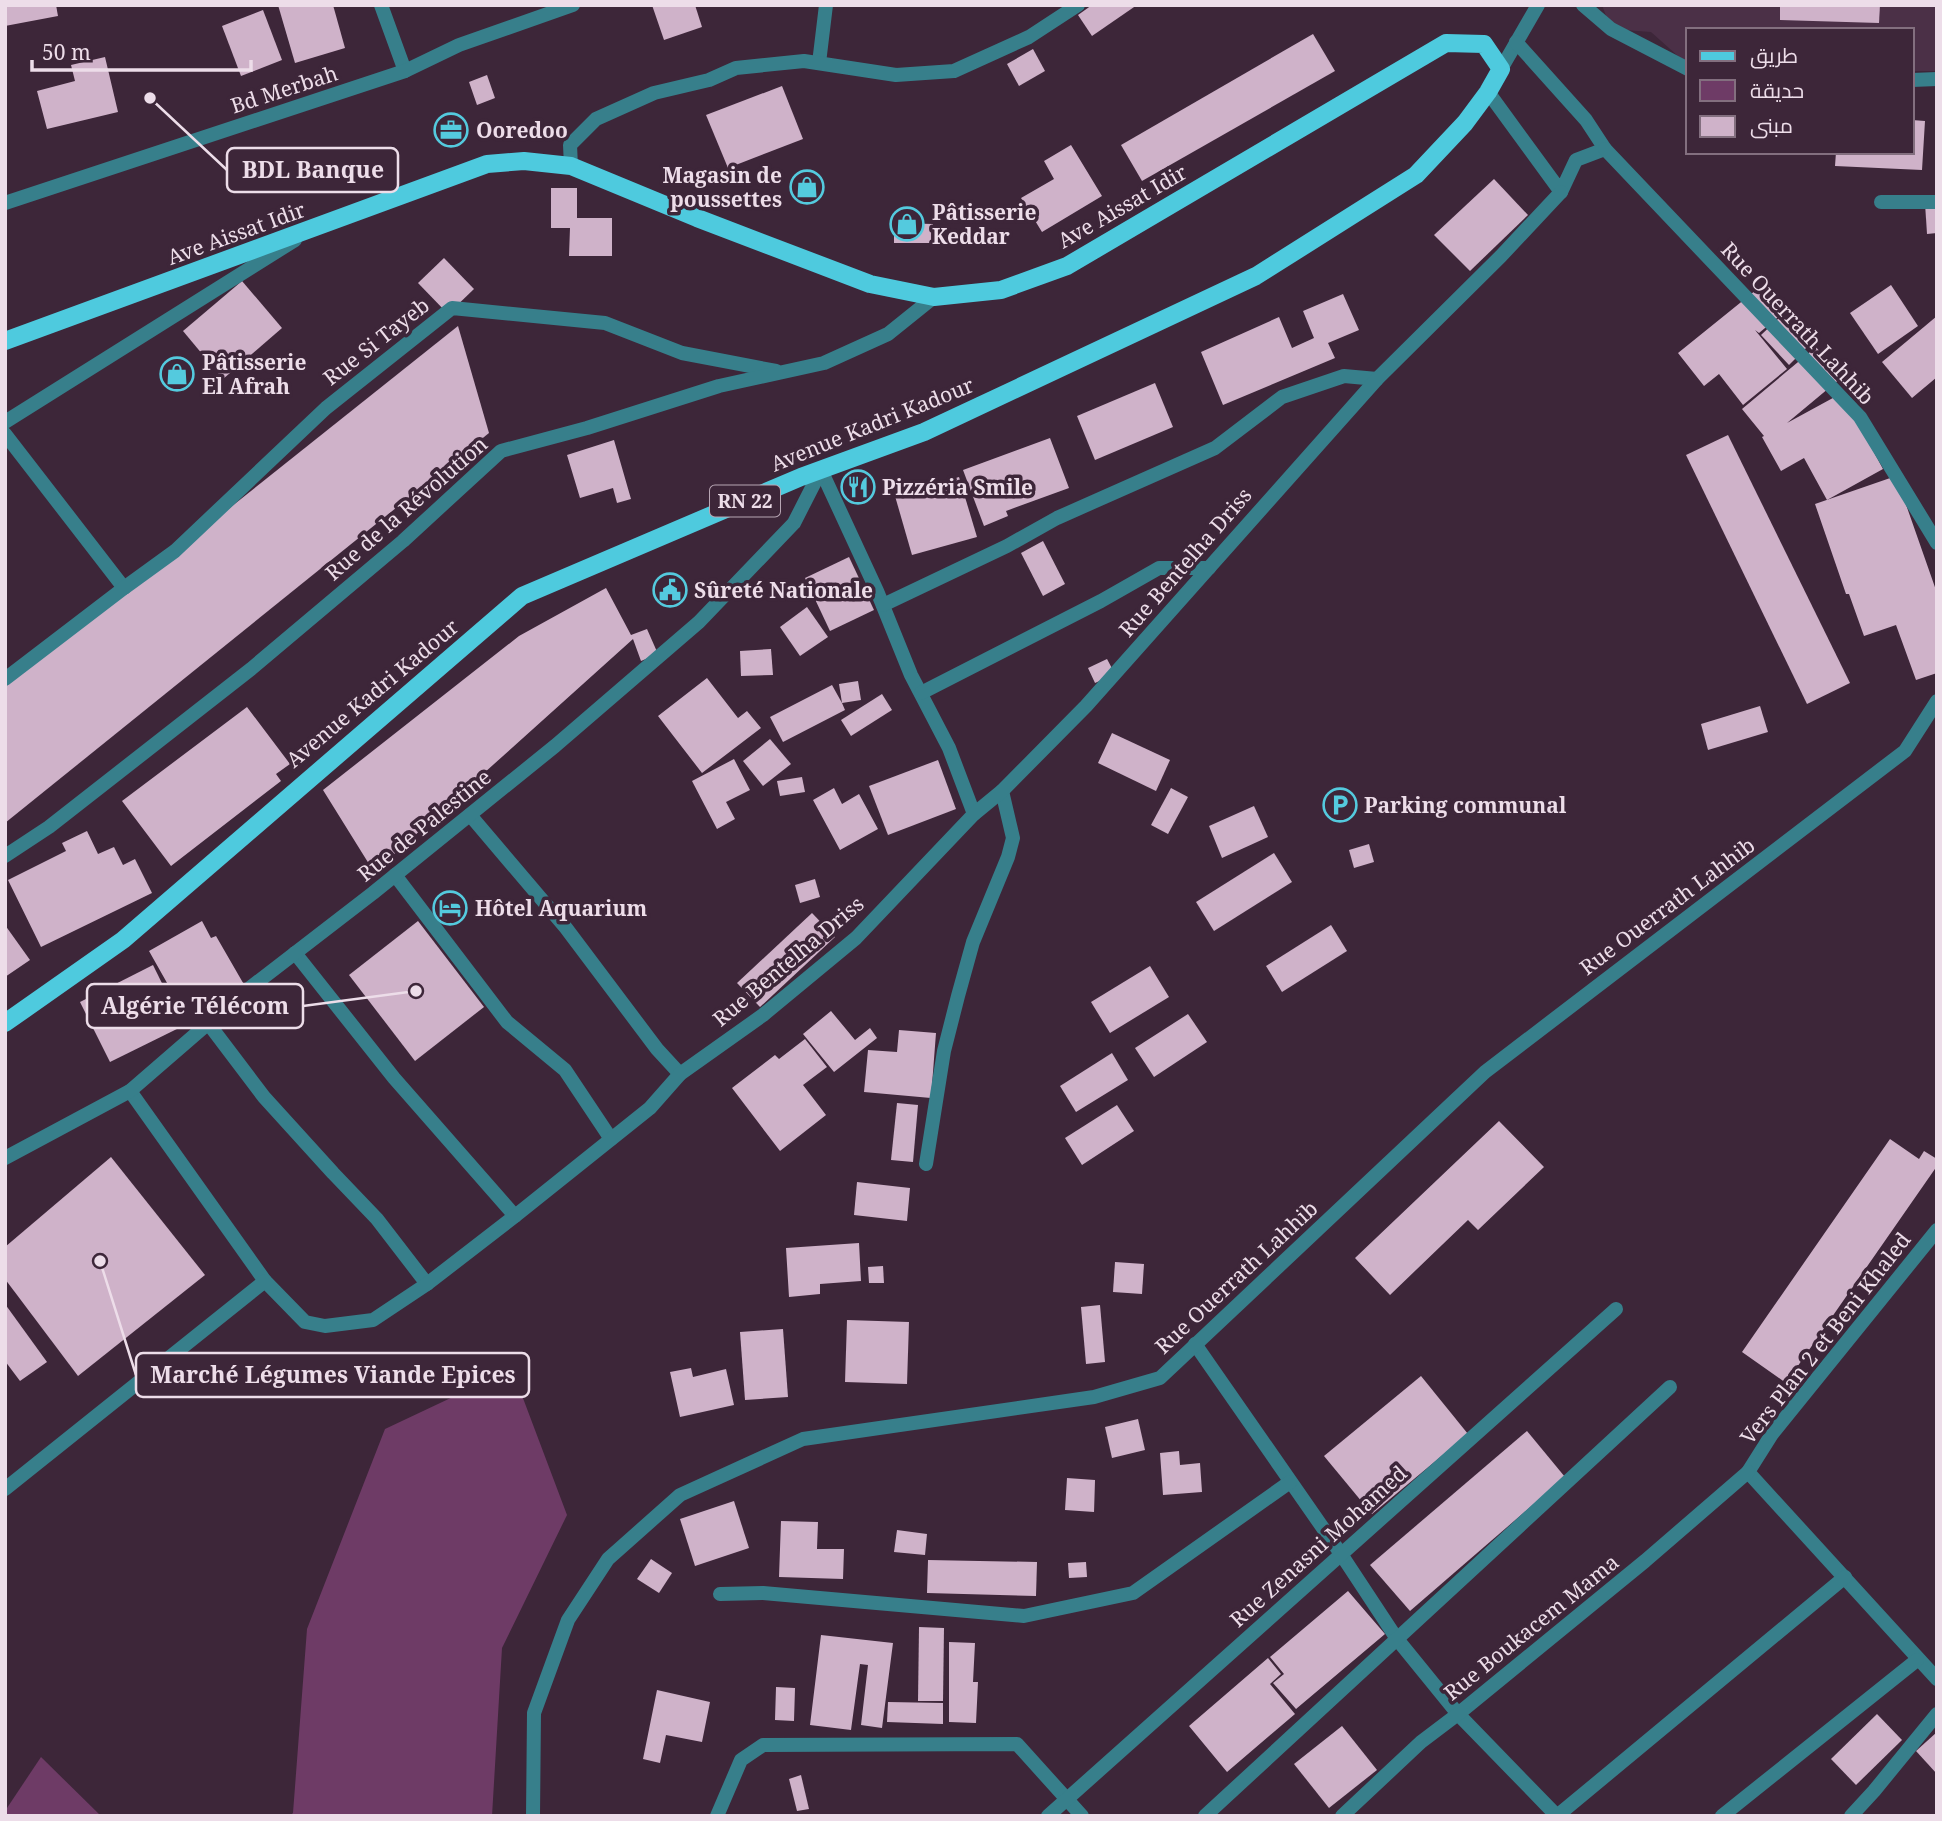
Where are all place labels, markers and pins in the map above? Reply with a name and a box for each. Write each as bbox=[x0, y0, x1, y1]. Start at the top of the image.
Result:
office icon: Ooredoo bbox=[432, 111, 470, 149]
place label: Ooredoo bbox=[476, 116, 568, 144]
callout: BDL Banque bbox=[227, 148, 398, 192]
place label: Magasin de poussettes bbox=[662, 161, 782, 213]
shop icon: Magasin de poussettes bbox=[788, 168, 826, 206]
place label: Pâtisserie Keddar bbox=[932, 198, 1037, 250]
shop icon: Pâtisserie Keddar bbox=[888, 205, 926, 243]
place label: Pâtisserie El Afrah bbox=[202, 348, 307, 400]
shop icon: Pâtisserie El Afrah bbox=[158, 355, 196, 393]
restaurant icon: Pizzéria Smile bbox=[839, 468, 877, 506]
place label: Pizzéria Smile bbox=[882, 473, 1033, 501]
public building icon: Sûreté Nationale bbox=[651, 571, 689, 609]
place label: Sûreté Nationale bbox=[694, 576, 873, 604]
parking icon: Parking communal bbox=[1321, 786, 1359, 824]
place label: Parking communal bbox=[1364, 791, 1567, 819]
hotel icon: Hôtel Aquarium bbox=[431, 889, 469, 927]
place label: Hôtel Aquarium bbox=[475, 894, 647, 922]
callout: Algérie Télécom bbox=[87, 984, 303, 1028]
callout: Marché Légumes Viande Epices bbox=[136, 1353, 529, 1397]

